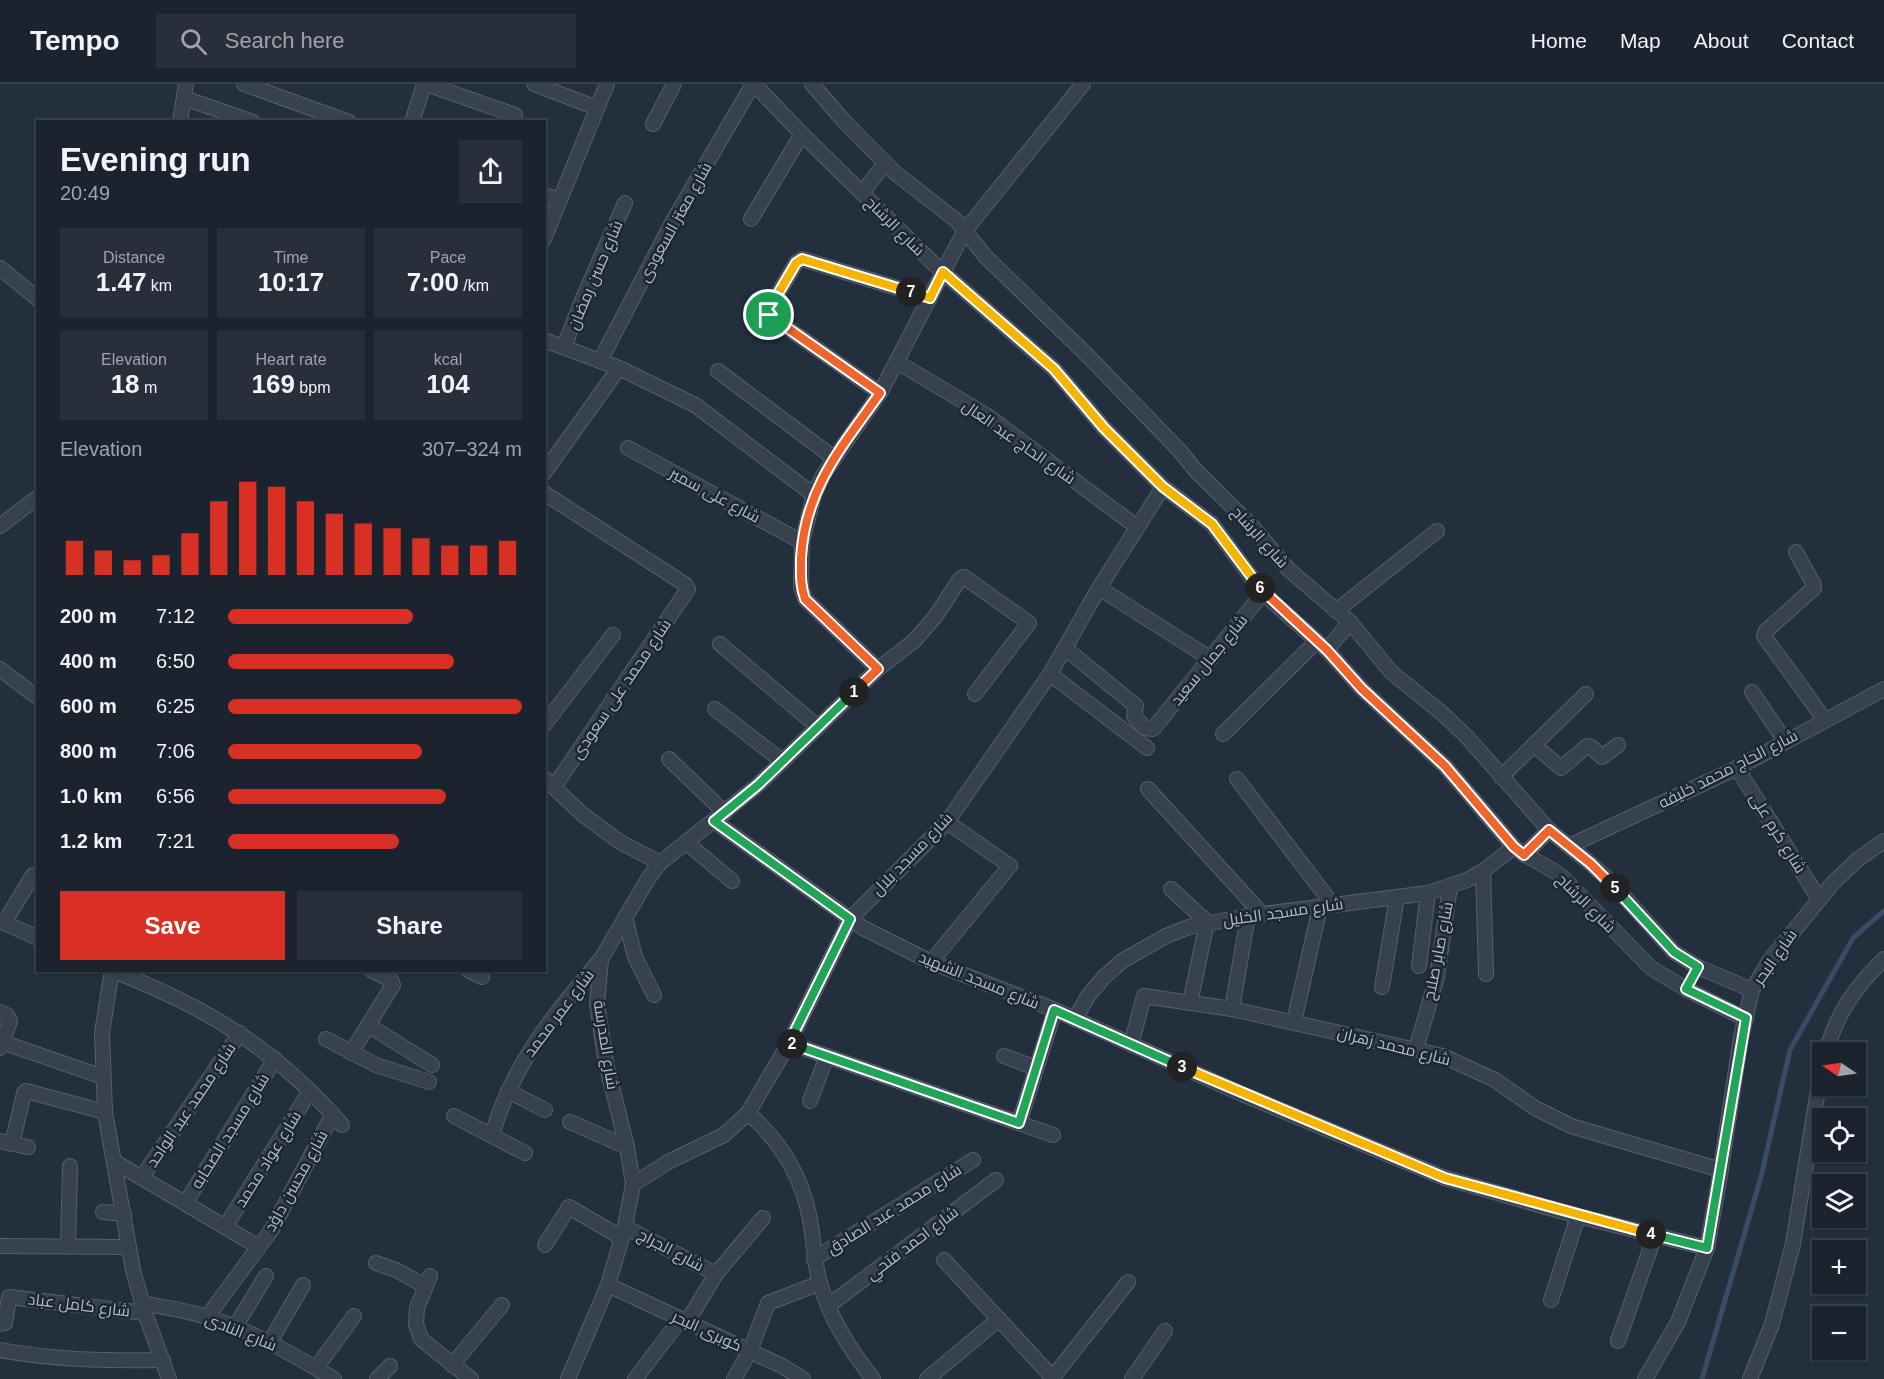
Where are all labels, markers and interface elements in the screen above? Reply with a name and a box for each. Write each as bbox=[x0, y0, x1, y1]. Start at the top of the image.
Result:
search box bbox=[156, 14, 576, 68]
text: Tempo bbox=[30, 25, 120, 56]
icon: search bbox=[177, 25, 210, 58]
text: Search here bbox=[225, 28, 345, 53]
text: Home bbox=[1531, 29, 1587, 52]
text: Map bbox=[1620, 29, 1661, 52]
text: About bbox=[1694, 29, 1749, 52]
text: Contact bbox=[1782, 29, 1854, 52]
button: share bbox=[459, 140, 522, 203]
text: Evening run bbox=[60, 141, 251, 178]
street label: شارع معتز السعودى bbox=[635, 159, 717, 286]
text: 20:49 bbox=[60, 182, 110, 204]
street label: شارع الرشاح bbox=[860, 193, 928, 261]
street label: شارع حسن رمضان bbox=[564, 218, 628, 333]
text: Distance bbox=[103, 249, 165, 266]
text: Time bbox=[274, 249, 308, 266]
text: Pace bbox=[430, 249, 466, 266]
text: 1.47 bbox=[96, 267, 146, 297]
text: 10:17 bbox=[258, 267, 324, 297]
text: 7:00 bbox=[407, 267, 459, 297]
text: km bbox=[146, 277, 172, 294]
text: /km bbox=[459, 277, 489, 294]
pin: 7 bbox=[896, 277, 926, 307]
text: 7 bbox=[907, 283, 915, 300]
pin bbox=[743, 289, 794, 340]
icon: arrive bbox=[752, 298, 785, 331]
text: Elevation bbox=[101, 351, 167, 368]
text: Heart rate bbox=[255, 351, 327, 368]
text: kcal bbox=[434, 351, 462, 368]
text: 18 bbox=[111, 369, 140, 399]
text: 169 bbox=[252, 369, 295, 399]
text: 104 bbox=[426, 369, 470, 399]
text: m bbox=[140, 379, 157, 396]
text: bpm bbox=[295, 379, 330, 396]
street label: شارع الحاج عبد العال bbox=[958, 397, 1079, 490]
text: Elevation bbox=[60, 438, 142, 460]
text: 307–324 m bbox=[422, 438, 522, 460]
street label: شارع على سمير bbox=[665, 464, 763, 529]
street label: شارع الرشاح bbox=[1226, 503, 1292, 573]
pin: 6 bbox=[1245, 573, 1275, 603]
text: 6 bbox=[1256, 579, 1264, 596]
text: 200 m bbox=[60, 605, 117, 627]
text: 7:12 bbox=[156, 605, 195, 627]
street label: شارع جمال سعيد bbox=[1167, 611, 1253, 711]
street label: شارع محمد على سعودى bbox=[568, 616, 677, 764]
text: 400 m bbox=[60, 650, 117, 672]
text: 6:50 bbox=[156, 650, 195, 672]
pin: 1 bbox=[839, 677, 869, 707]
text: 1 bbox=[850, 683, 858, 700]
text: 600 m bbox=[60, 695, 117, 717]
text: 6:25 bbox=[156, 695, 195, 717]
street label: شارع الحاج محمد خليفه bbox=[1656, 726, 1802, 814]
text: 800 m bbox=[60, 740, 117, 762]
text: 7:06 bbox=[156, 740, 195, 762]
text: 1.0 km bbox=[60, 785, 122, 807]
text: 6:56 bbox=[156, 785, 195, 807]
street label: شارع كرم على bbox=[1744, 790, 1809, 878]
street label: شارع مسجد بلال bbox=[868, 809, 958, 901]
text: 1.2 km bbox=[60, 830, 122, 852]
text: 7:21 bbox=[156, 830, 195, 852]
street label: شارع الرشاح bbox=[1551, 870, 1619, 938]
pin: 5 bbox=[1600, 873, 1630, 903]
text: 5 bbox=[1611, 879, 1619, 896]
button: Save bbox=[60, 891, 285, 960]
button: Share bbox=[297, 891, 522, 960]
street label: شارع مسجد الخليل bbox=[1222, 895, 1345, 932]
street label: شارع صابر صلاح bbox=[1420, 900, 1459, 1002]
street label: شارع البحر bbox=[1749, 926, 1803, 990]
street label: شارع مسجد الشهيد bbox=[915, 948, 1042, 1015]
street label: شارع عمر محمد bbox=[521, 966, 600, 1062]
street label: شارع المدرسة bbox=[588, 999, 621, 1091]
street label: شارع محمد زهران bbox=[1335, 1024, 1452, 1071]
pin: 2 bbox=[777, 1029, 807, 1059]
text: 2 bbox=[788, 1035, 796, 1052]
street label: شارع محمد عبد الواحد bbox=[143, 1040, 241, 1172]
north arrow bbox=[1812, 1042, 1866, 1096]
map controls bbox=[1812, 1042, 1866, 1360]
pin: 3 bbox=[1167, 1052, 1197, 1082]
text: 3 bbox=[1178, 1058, 1186, 1075]
street label: شارع مسجد الصحابه bbox=[188, 1070, 275, 1193]
street label: شارع عواد محمد bbox=[232, 1108, 307, 1212]
button: locate bbox=[1812, 1108, 1866, 1162]
street label: شارع محسن داؤد bbox=[261, 1127, 333, 1236]
street label: شارع محمد عبد الصادق bbox=[824, 1161, 966, 1260]
button: layers bbox=[1812, 1174, 1866, 1228]
street label: شارع احمد فتحي bbox=[863, 1203, 964, 1287]
pin: 4 bbox=[1636, 1219, 1666, 1249]
text: 4 bbox=[1647, 1225, 1655, 1242]
street label: شارع الجراج bbox=[634, 1226, 707, 1277]
button: + bbox=[1812, 1240, 1866, 1294]
street label: شارع كامل عباد bbox=[27, 1290, 131, 1323]
button: − bbox=[1812, 1306, 1866, 1360]
street label: كوبرى البحر bbox=[668, 1307, 745, 1356]
street label: شارع النادى bbox=[202, 1310, 279, 1357]

